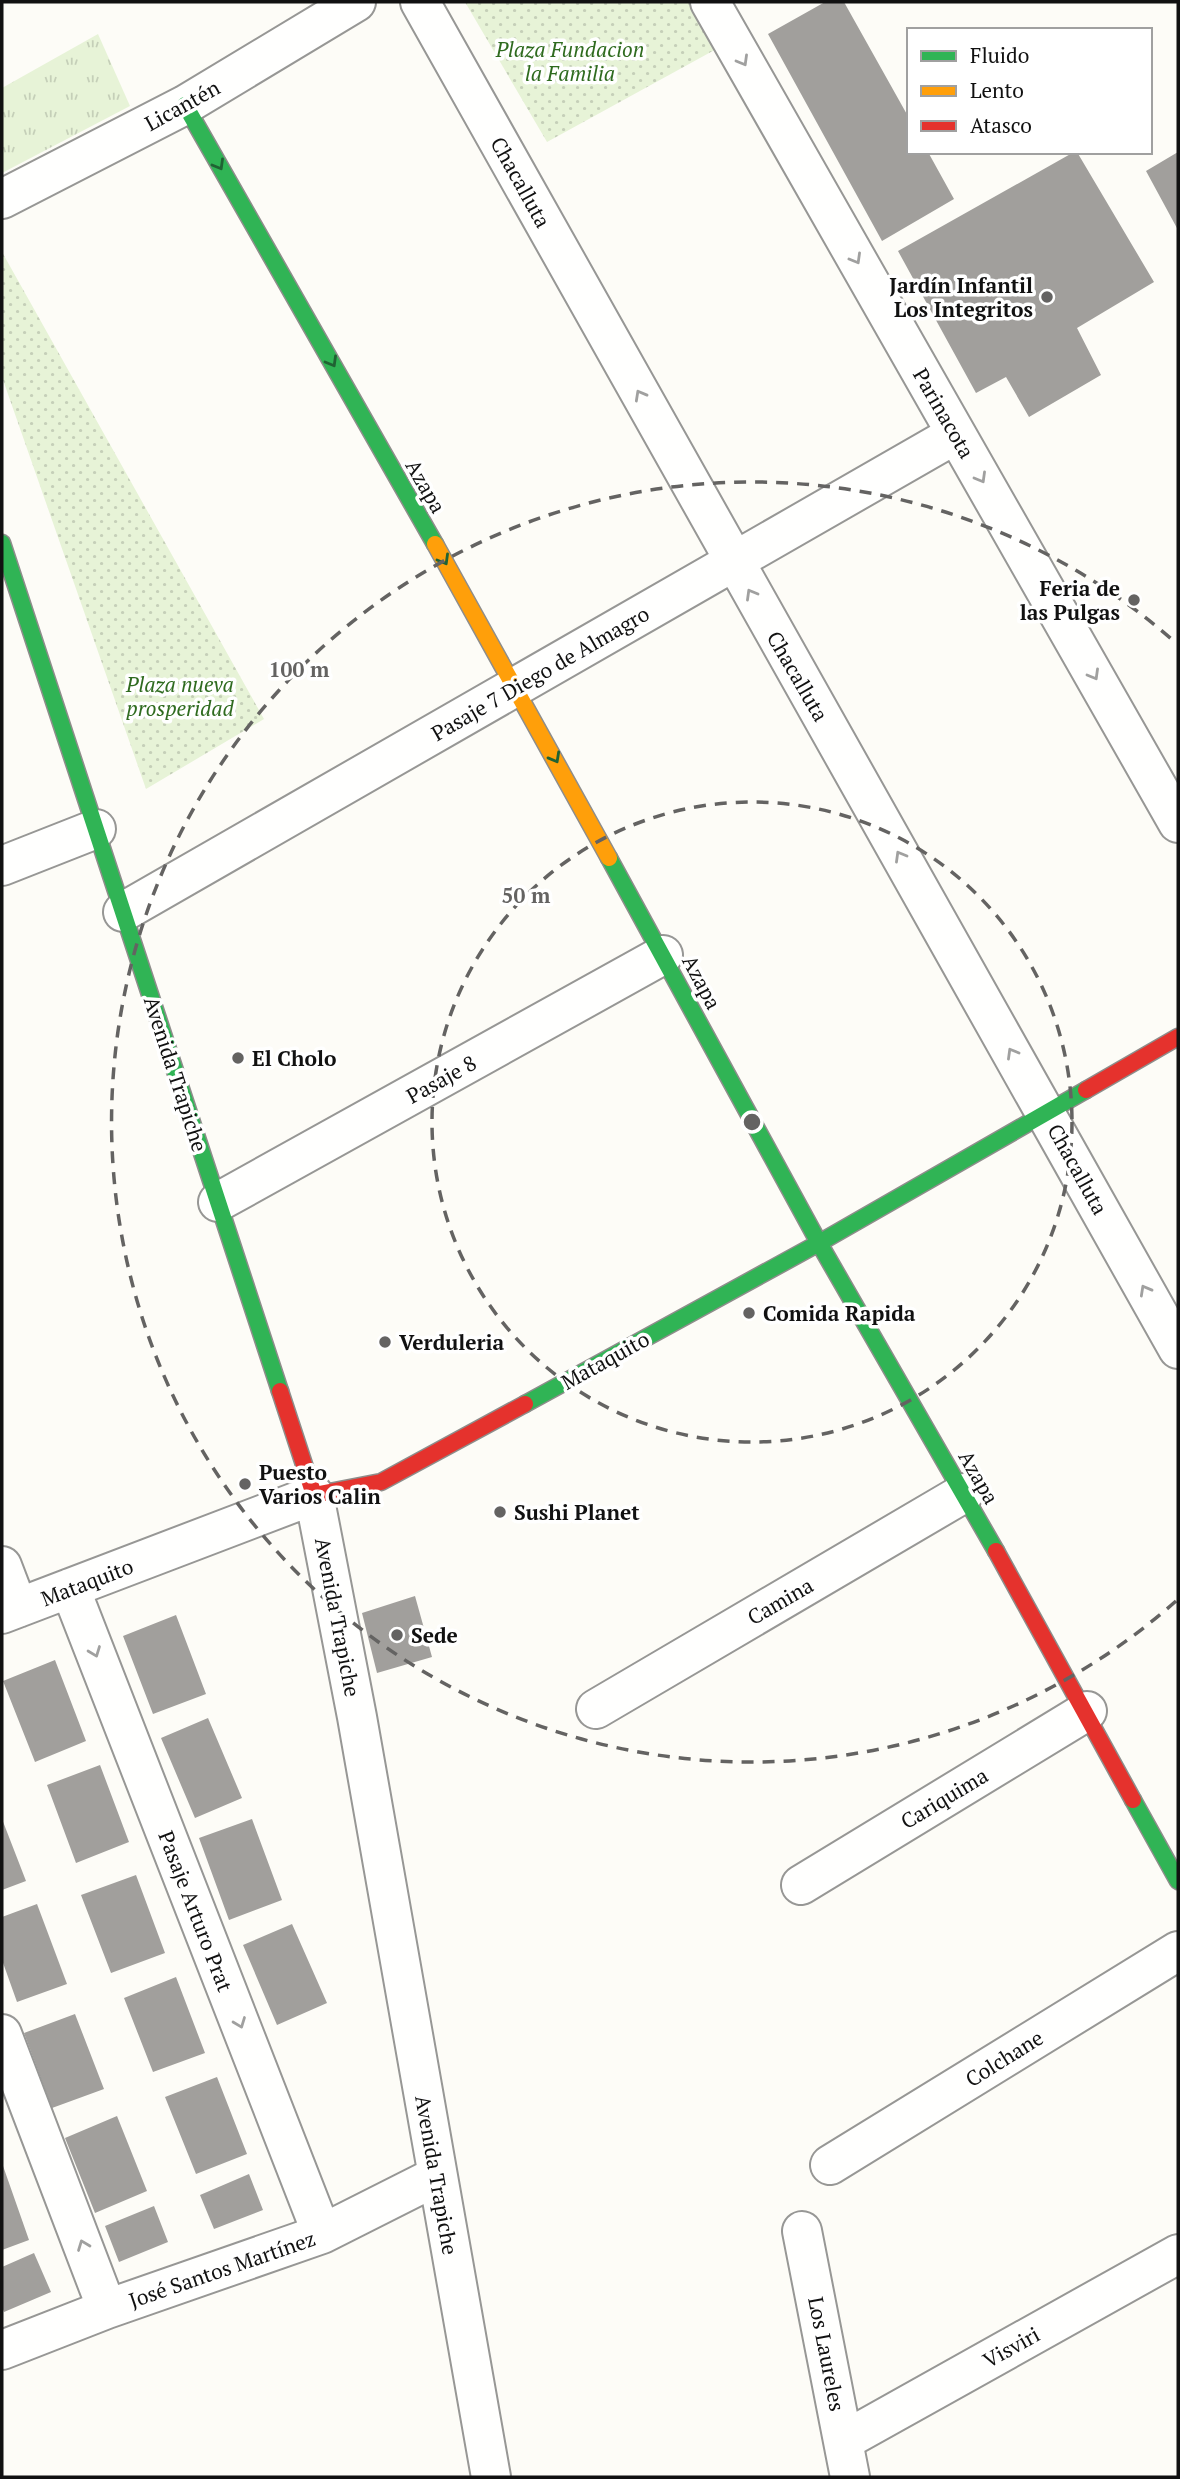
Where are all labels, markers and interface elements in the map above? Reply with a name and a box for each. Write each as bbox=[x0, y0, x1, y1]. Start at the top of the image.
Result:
legend bbox=[907, 28, 1152, 154]
park label: Plaza Fundacion la Familia bbox=[495, 35, 644, 87]
text: Fluido bbox=[970, 41, 1029, 69]
one-way arrow bbox=[735, 53, 748, 66]
street label: Licantén bbox=[140, 73, 225, 137]
text: Lento bbox=[970, 76, 1024, 104]
text: Atasco bbox=[970, 111, 1032, 139]
street label: Chacalluta bbox=[485, 132, 558, 233]
one-way arrow bbox=[211, 157, 224, 170]
one-way arrow bbox=[848, 251, 861, 264]
place label: Jardín Infantil Los Integritos bbox=[889, 271, 1033, 323]
marker: Jardín Infantil Los Integritos bbox=[1039, 289, 1055, 305]
one-way arrow bbox=[324, 355, 337, 368]
street label: Parinacota bbox=[907, 363, 981, 464]
one-way arrow bbox=[635, 390, 648, 403]
street label: Azapa bbox=[399, 454, 453, 518]
one-way arrow bbox=[973, 470, 986, 483]
one-way arrow bbox=[436, 553, 449, 565]
place label: Feria de las Pulgas bbox=[1020, 574, 1120, 626]
one-way arrow bbox=[747, 589, 760, 602]
marker: Feria de las Pulgas bbox=[1126, 592, 1142, 608]
street label: Pasaje 7 Diego de Almagro bbox=[426, 599, 654, 747]
street label: Chacalluta bbox=[761, 626, 835, 727]
text: 100 m bbox=[269, 655, 330, 683]
one-way arrow bbox=[1086, 668, 1099, 681]
park label: Plaza nueva prosperidad bbox=[125, 670, 234, 722]
one-way arrow bbox=[547, 751, 561, 764]
one-way arrow bbox=[895, 850, 908, 863]
text: 50 m bbox=[502, 881, 551, 909]
street label: Azapa bbox=[676, 950, 728, 1014]
street label: Avenida Trapiche bbox=[138, 993, 214, 1155]
place label: El Cholo bbox=[252, 1044, 336, 1072]
street label: Pasaje 8 bbox=[401, 1048, 481, 1110]
one-way arrow bbox=[1007, 1048, 1020, 1061]
marker: El Cholo bbox=[230, 1050, 246, 1066]
centre of rings bbox=[740, 1110, 764, 1134]
street label: Chacalluta bbox=[1042, 1119, 1115, 1220]
one-way arrow bbox=[1140, 1285, 1153, 1297]
place label: Comida Rapida bbox=[763, 1299, 916, 1327]
marker: Comida Rapida bbox=[741, 1305, 757, 1321]
street label: Mataquito bbox=[556, 1324, 654, 1396]
place label: Verduleria bbox=[399, 1328, 505, 1356]
marker: Verduleria bbox=[377, 1334, 393, 1350]
street label: Azapa bbox=[952, 1445, 1006, 1509]
place label: Puesto Varios Calin bbox=[259, 1458, 381, 1510]
marker: Puesto Varios Calin bbox=[237, 1476, 253, 1492]
place label: Sushi Planet bbox=[514, 1498, 640, 1526]
marker: Sushi Planet bbox=[492, 1504, 508, 1520]
street label: Avenida Trapiche bbox=[309, 1535, 367, 1699]
street label: Mataquito bbox=[37, 1552, 137, 1612]
street label: Camina bbox=[742, 1571, 818, 1631]
place label: Sede bbox=[411, 1621, 458, 1649]
marker: Sede bbox=[389, 1627, 405, 1643]
one-way arrow bbox=[87, 1645, 101, 1657]
street label: Cariquima bbox=[895, 1761, 993, 1835]
street label: Pasaje Arturo Prat bbox=[152, 1827, 240, 1996]
one-way arrow bbox=[232, 2017, 246, 2029]
street label: Colchane bbox=[960, 2023, 1048, 2093]
street label: Avenida Trapiche bbox=[409, 2093, 465, 2257]
street label: José Santos Martínez bbox=[125, 2224, 319, 2314]
one-way arrow bbox=[77, 2239, 91, 2251]
street label: Los Laureles bbox=[802, 2294, 852, 2414]
street label: Visviri bbox=[977, 2320, 1045, 2374]

